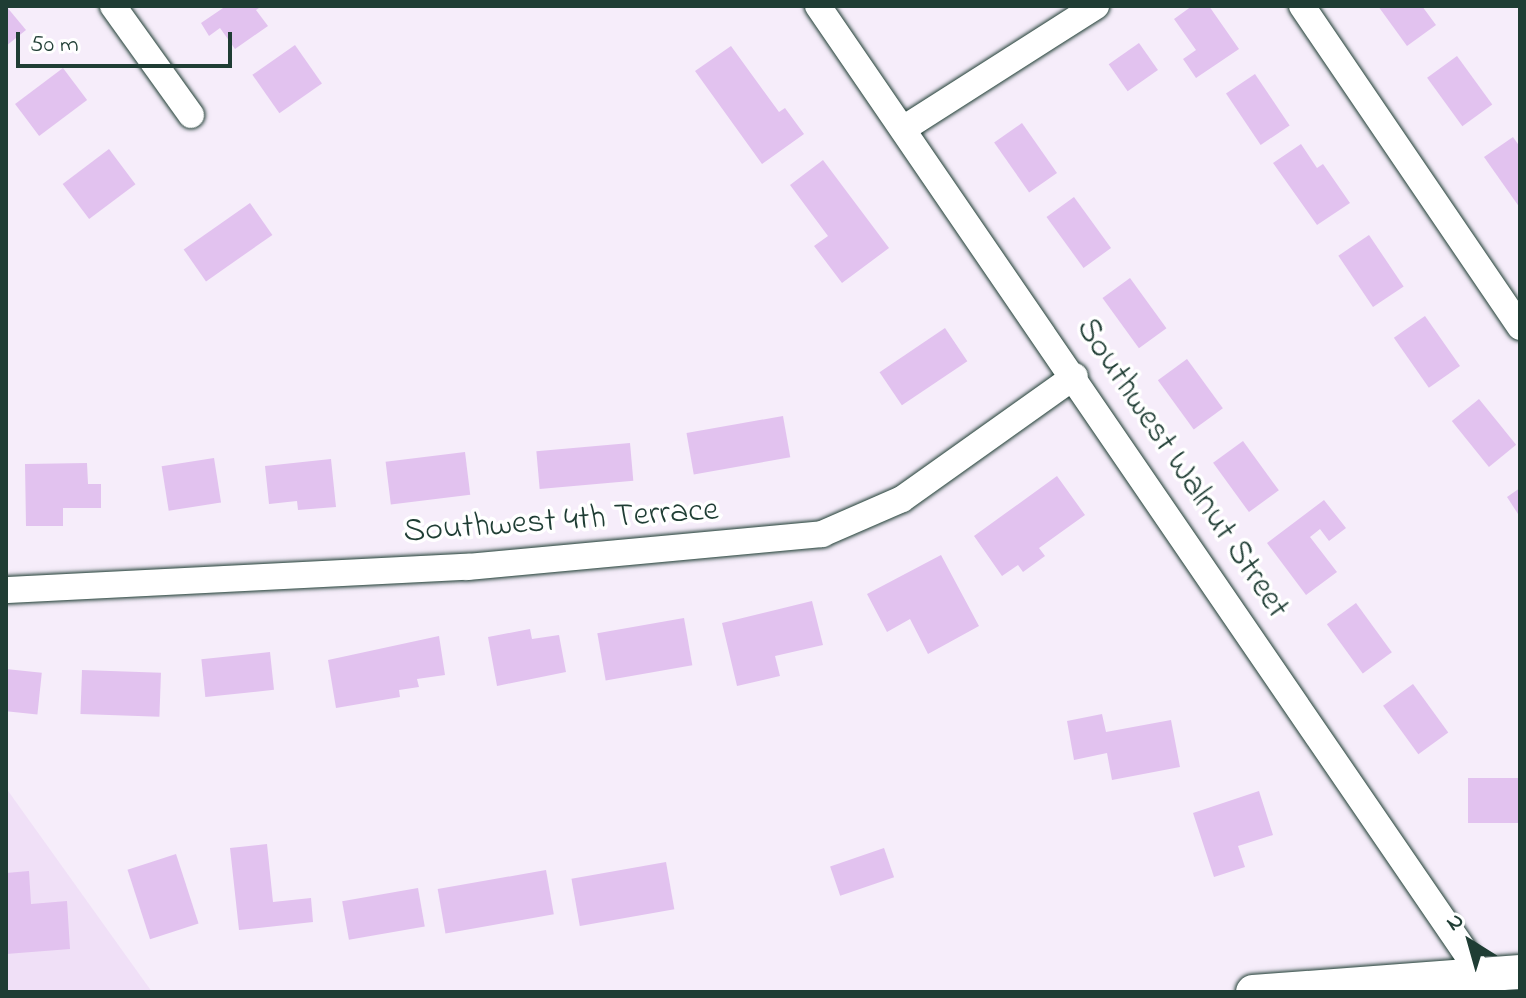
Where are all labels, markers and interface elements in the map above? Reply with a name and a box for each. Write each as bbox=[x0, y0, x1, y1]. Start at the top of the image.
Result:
scale bar bbox=[20, 16, 236, 66]
text: 50 m bbox=[30, 28, 79, 63]
street label: Southwest Walnut Street bbox=[1065, 311, 1297, 627]
street label: Southwest 4th Terrace bbox=[402, 491, 720, 553]
north arrow bbox=[1430, 902, 1510, 982]
text: N bbox=[1440, 906, 1471, 940]

